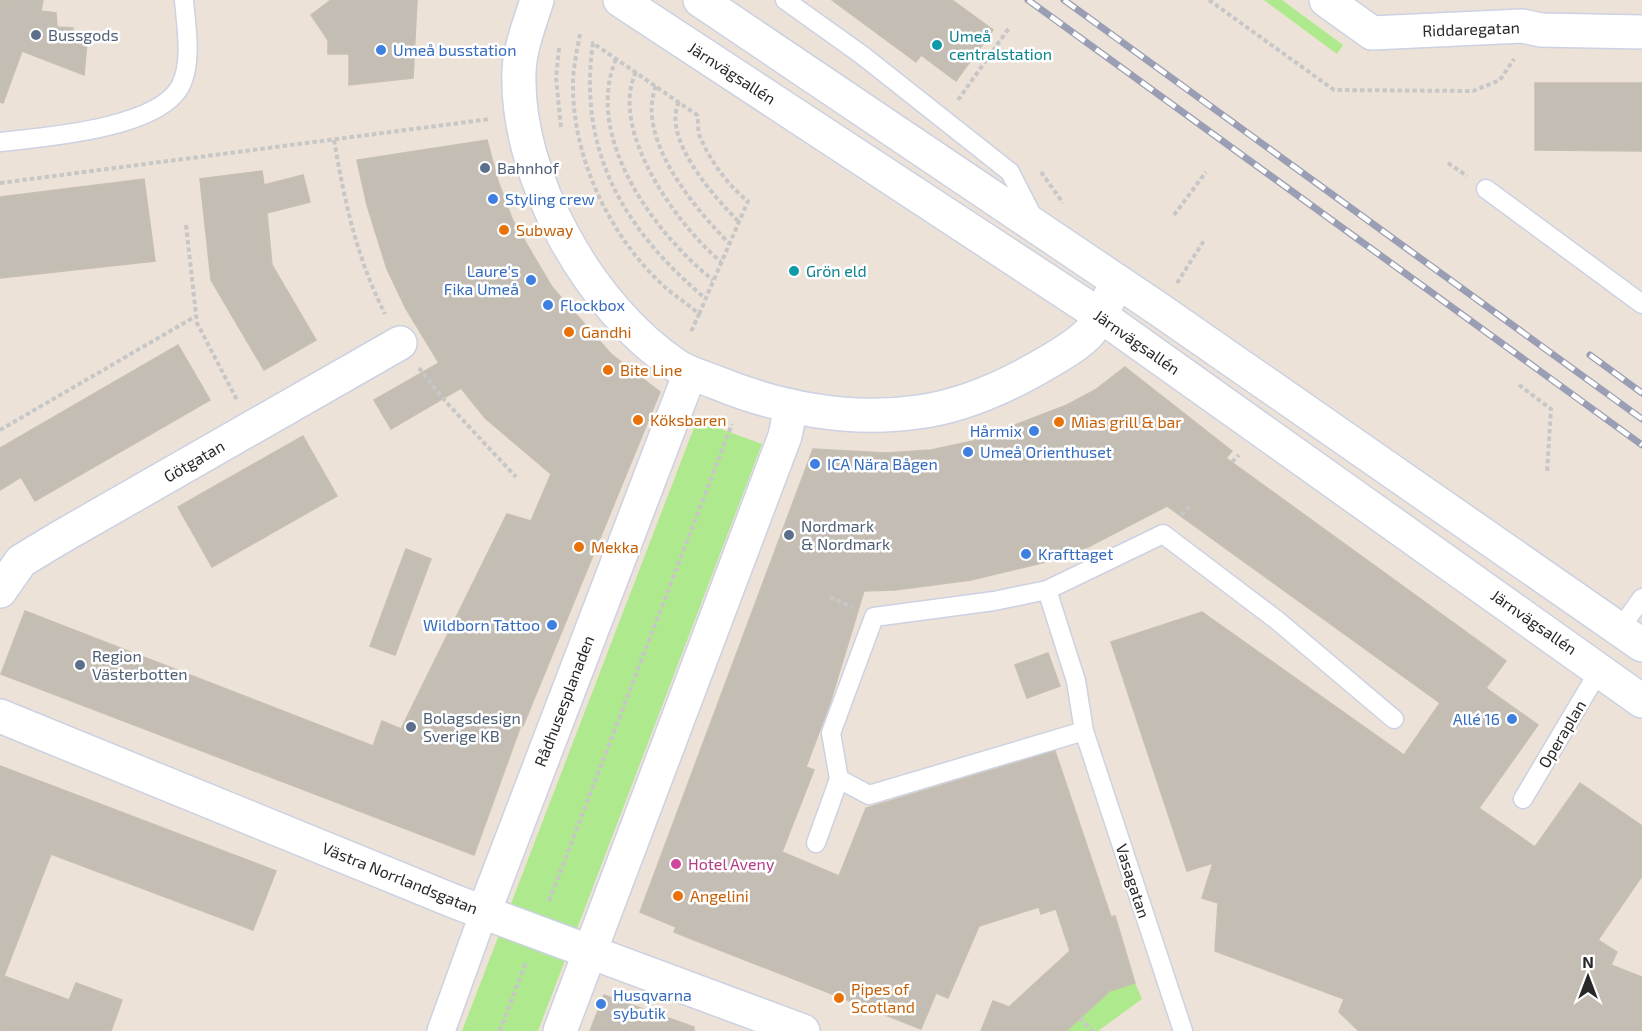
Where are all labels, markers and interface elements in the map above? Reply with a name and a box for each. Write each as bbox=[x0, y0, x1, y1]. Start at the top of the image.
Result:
street label: Riddaregatan bbox=[1422, 17, 1520, 40]
place label: Bussgods bbox=[48, 25, 119, 44]
place label: Umeå centralstation bbox=[949, 26, 1052, 63]
marker: Bussgods bbox=[29, 28, 43, 42]
street label: Järnvägsallén bbox=[685, 37, 780, 108]
marker: Umeå centralstation bbox=[930, 38, 944, 52]
place label: Umeå busstation bbox=[393, 40, 516, 59]
marker: Umeå busstation bbox=[374, 43, 388, 57]
place label: Bahnhof bbox=[497, 158, 560, 177]
marker: Bahnhof bbox=[478, 161, 492, 175]
place label: Styling crew bbox=[505, 189, 595, 208]
marker: Styling crew bbox=[486, 192, 500, 206]
place label: Subway bbox=[516, 220, 574, 239]
marker: Subway bbox=[497, 223, 511, 237]
place label: Laure's Fika Umeå bbox=[444, 261, 519, 298]
place label: Grön eld bbox=[806, 261, 867, 280]
marker: Grön eld bbox=[787, 264, 801, 278]
marker: Laure's Fika Umeå bbox=[524, 273, 538, 287]
place label: Flockbox bbox=[560, 295, 625, 314]
marker: Flockbox bbox=[541, 298, 555, 312]
street label: Järnvägsallén bbox=[1091, 305, 1184, 378]
place label: Gandhi bbox=[581, 322, 632, 341]
marker: Gandhi bbox=[562, 325, 576, 339]
place label: Bite Line bbox=[620, 360, 682, 379]
marker: Bite Line bbox=[601, 363, 615, 377]
place label: Köksbaren bbox=[650, 410, 727, 429]
place label: Mias grill & bar bbox=[1071, 412, 1182, 431]
marker: Köksbaren bbox=[631, 413, 645, 427]
marker: Mias grill & bar bbox=[1052, 415, 1066, 429]
place label: Hårmix bbox=[970, 421, 1023, 440]
marker: Hårmix bbox=[1027, 424, 1041, 438]
street label: Götgatan bbox=[160, 436, 228, 486]
place label: Umeå Orienthuset bbox=[980, 442, 1112, 461]
marker: Umeå Orienthuset bbox=[961, 445, 975, 459]
place label: ICA Nära Bågen bbox=[827, 454, 938, 473]
marker: ICA Nära Bågen bbox=[808, 457, 822, 471]
place label: Nordmark & Nordmark bbox=[801, 516, 890, 553]
marker: Nordmark & Nordmark bbox=[782, 528, 796, 542]
place label: Mekka bbox=[591, 537, 639, 556]
marker: Mekka bbox=[572, 540, 586, 554]
place label: Krafttaget bbox=[1038, 544, 1113, 563]
marker: Krafttaget bbox=[1019, 547, 1033, 561]
street label: Järnvägsallén bbox=[1488, 585, 1581, 658]
place label: Wildborn Tattoo bbox=[423, 615, 540, 634]
marker: Wildborn Tattoo bbox=[545, 618, 559, 632]
street label: Rådhusesplanaden bbox=[530, 633, 597, 769]
place label: Region Västerbotten bbox=[92, 646, 188, 683]
marker: Region Västerbotten bbox=[73, 658, 87, 672]
street label: Operaplan bbox=[1534, 696, 1589, 771]
place label: Bolagsdesign Sverige KB bbox=[423, 708, 521, 745]
place label: Allé 16 bbox=[1453, 709, 1500, 728]
marker: Allé 16 bbox=[1505, 712, 1519, 726]
marker: Bolagsdesign Sverige KB bbox=[404, 720, 418, 734]
street label: Västra Norrlandsgatan bbox=[320, 838, 481, 917]
street label: Vasagatan bbox=[1113, 841, 1154, 920]
place label: Hotel Aveny bbox=[688, 854, 775, 873]
marker: Hotel Aveny bbox=[669, 857, 683, 871]
place label: Angelini bbox=[690, 886, 749, 905]
marker: Angelini bbox=[671, 889, 685, 903]
north arrow bbox=[1558, 947, 1618, 1007]
text: N bbox=[1582, 952, 1594, 971]
place label: Pipes of Scotland bbox=[851, 979, 915, 1016]
place label: Husqvarna sybutik bbox=[613, 985, 692, 1022]
marker: Pipes of Scotland bbox=[832, 991, 846, 1005]
marker: Husqvarna sybutik bbox=[594, 997, 608, 1011]

